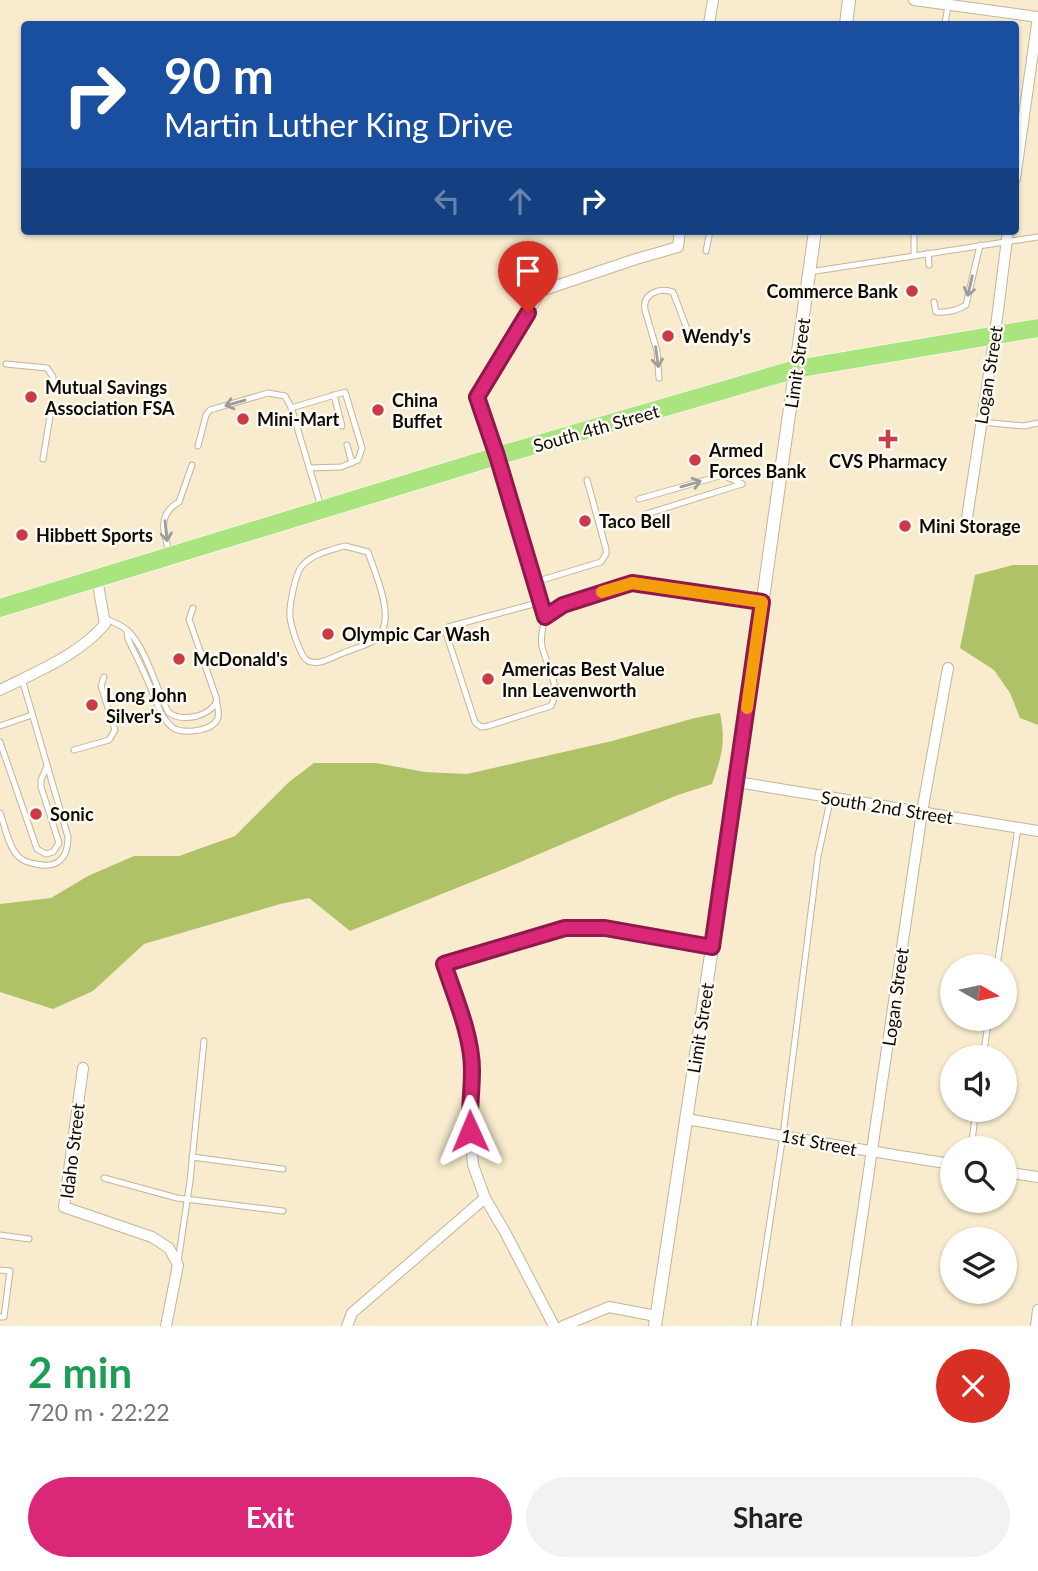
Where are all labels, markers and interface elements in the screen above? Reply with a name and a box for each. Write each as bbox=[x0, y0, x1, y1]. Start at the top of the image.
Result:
text: 90 m bbox=[164, 46, 274, 104]
icon: right bbox=[49, 49, 140, 140]
text: Martin Luther King Drive bbox=[164, 105, 513, 144]
icon: left bbox=[428, 182, 466, 220]
icon: ahead bbox=[501, 182, 539, 220]
icon: right bbox=[574, 182, 612, 220]
pin bbox=[498, 241, 558, 313]
icon: arrive bbox=[509, 252, 547, 290]
one-way arrow bbox=[963, 274, 977, 297]
place label: Commerce Bank bbox=[767, 280, 898, 302]
marker: Commerce Bank bbox=[904, 283, 920, 299]
street label: Limit Street bbox=[780, 316, 814, 410]
street label: Logan Street bbox=[969, 324, 1007, 426]
place label: Wendy's bbox=[682, 325, 751, 347]
marker: Wendy's bbox=[660, 328, 676, 344]
one-way arrow bbox=[651, 345, 664, 367]
place label: Mutual Savings Association FSA bbox=[44, 376, 175, 419]
marker: Mutual Savings Association FSA bbox=[23, 389, 39, 405]
place label: China Buffet bbox=[392, 389, 442, 432]
one-way arrow bbox=[224, 397, 246, 410]
street label: South 4th Street bbox=[530, 399, 662, 456]
marker: China Buffet bbox=[370, 402, 386, 418]
place label: Mini-Mart bbox=[257, 408, 340, 430]
marker: Mini-Mart bbox=[235, 411, 251, 427]
marker: CVS Pharmacy bbox=[880, 431, 896, 447]
place label: Armed Forces Bank bbox=[708, 439, 807, 482]
place label: CVS Pharmacy bbox=[829, 450, 947, 472]
marker: Armed Forces Bank bbox=[687, 452, 703, 468]
one-way arrow bbox=[679, 477, 702, 490]
place label: Taco Bell bbox=[599, 510, 670, 532]
marker: Taco Bell bbox=[577, 513, 593, 529]
place label: Mini Storage bbox=[919, 515, 1021, 537]
marker: Mini Storage bbox=[897, 518, 913, 534]
one-way arrow bbox=[159, 519, 172, 542]
place label: Hibbett Sports bbox=[36, 524, 153, 546]
marker: Hibbett Sports bbox=[14, 527, 30, 543]
place label: Olympic Car Wash bbox=[342, 623, 490, 645]
marker: Olympic Car Wash bbox=[320, 626, 336, 642]
place label: McDonald's bbox=[193, 648, 288, 670]
marker: McDonald's bbox=[171, 651, 187, 667]
place label: Americas Best Value Inn Leavenworth bbox=[501, 658, 665, 701]
marker: Americas Best Value Inn Leavenworth bbox=[480, 671, 496, 687]
place label: Long John Silver's bbox=[106, 684, 187, 727]
marker: Long John Silver's bbox=[84, 697, 100, 713]
street label: South 2nd Street bbox=[819, 786, 955, 828]
place label: Sonic bbox=[50, 803, 94, 825]
marker: Sonic bbox=[28, 806, 44, 822]
street label: Logan Street bbox=[877, 946, 913, 1048]
north arrow bbox=[940, 954, 1017, 1031]
map controls bbox=[940, 954, 1017, 1304]
street label: Limit Street bbox=[682, 981, 718, 1075]
button: sound bbox=[940, 1045, 1017, 1122]
position arrow bbox=[433, 1094, 507, 1168]
street label: Idaho Street bbox=[55, 1101, 89, 1200]
street label: 1st Street bbox=[779, 1124, 859, 1160]
button: search bbox=[940, 1136, 1017, 1213]
button: layers bbox=[940, 1227, 1017, 1304]
text: 2 min bbox=[28, 1347, 132, 1397]
button: close bbox=[936, 1349, 1010, 1423]
text: 720 m · 22:22 bbox=[28, 1398, 170, 1426]
button: Exit bbox=[28, 1477, 512, 1557]
button: Share bbox=[526, 1477, 1010, 1557]

